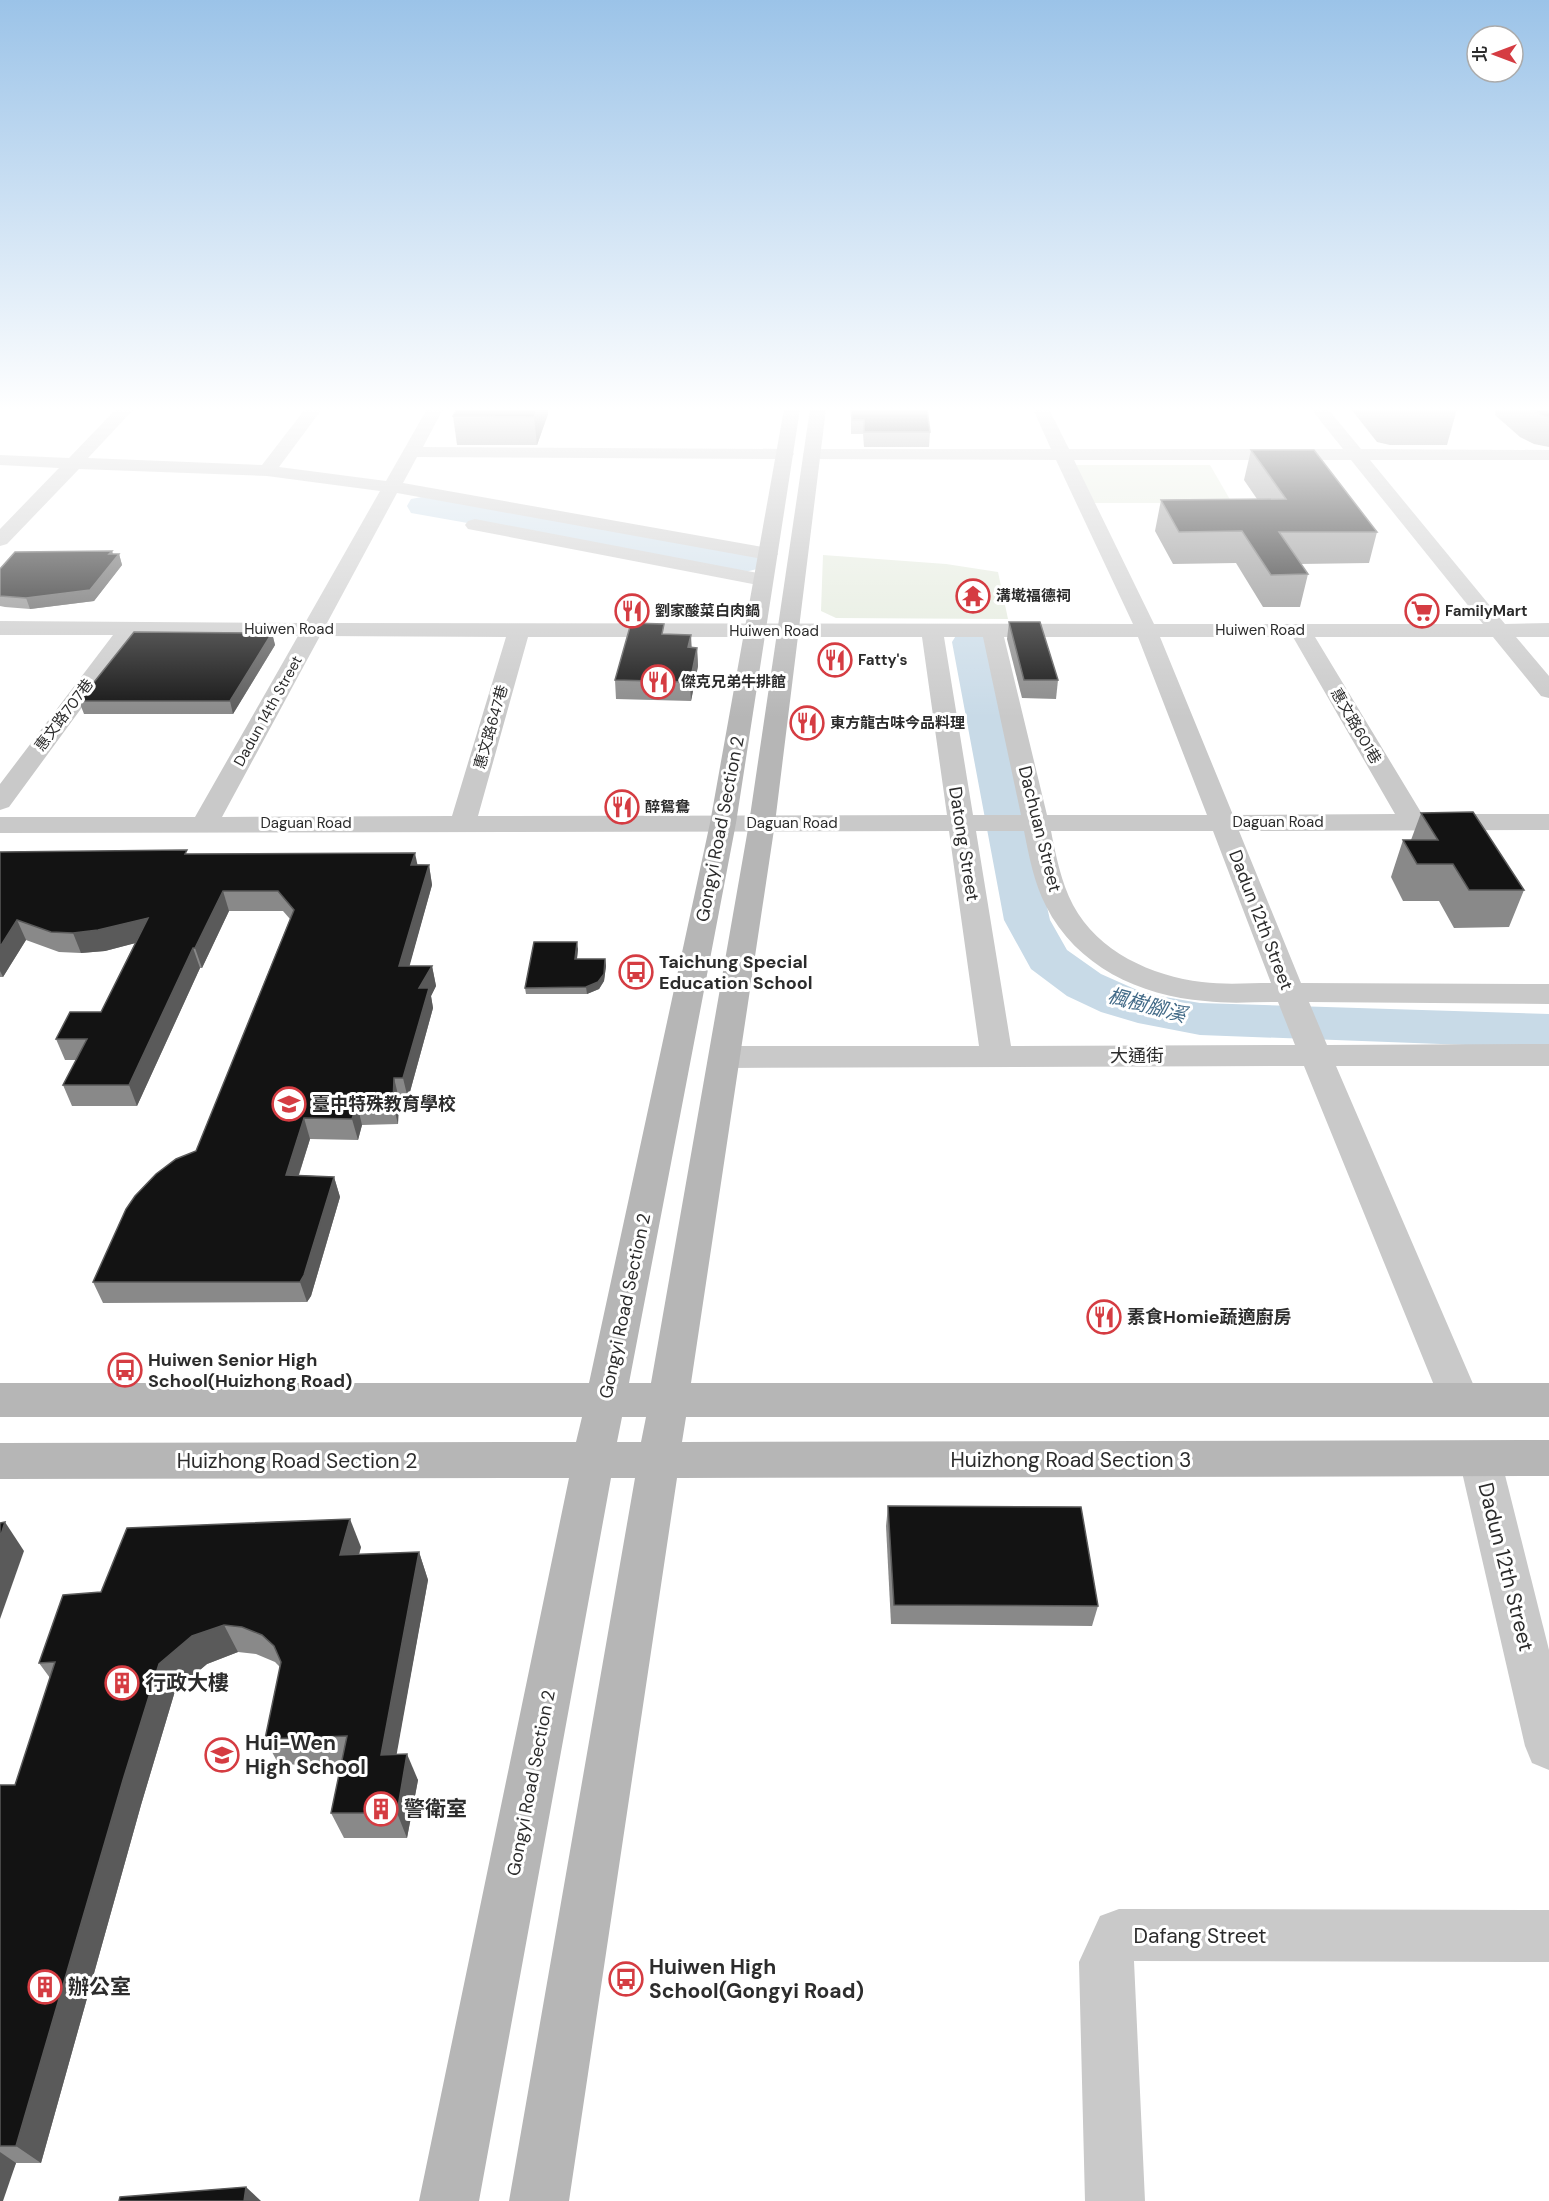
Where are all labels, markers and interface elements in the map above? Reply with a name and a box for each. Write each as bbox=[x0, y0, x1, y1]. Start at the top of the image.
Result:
north arrow bbox=[1465, 24, 1525, 84]
text: 北 bbox=[1470, 46, 1491, 62]
temple icon: 溝墘福德祠 bbox=[955, 578, 991, 614]
place label: 溝墘福德祠 bbox=[996, 586, 1071, 606]
restaurant icon: 劉家酸菜白肉鍋 bbox=[614, 593, 650, 629]
supermarket icon: FamilyMart bbox=[1404, 593, 1440, 629]
place label: 劉家酸菜白肉鍋 bbox=[655, 601, 760, 621]
place label: FamilyMart bbox=[1445, 601, 1527, 621]
street label: Huiwen Road bbox=[244, 619, 334, 639]
street label: Huiwen Road bbox=[1215, 620, 1305, 640]
street label: Huiwen Road bbox=[729, 621, 819, 641]
restaurant icon: Fatty's bbox=[817, 642, 853, 678]
place label: Fatty's bbox=[858, 650, 907, 670]
street label: Dadun 14th Street bbox=[229, 652, 307, 770]
restaurant icon: 傑克兄弟牛排館 bbox=[640, 664, 676, 700]
place label: 傑克兄弟牛排館 bbox=[681, 672, 786, 692]
street label: 惠文路707巷 bbox=[30, 675, 98, 755]
street label: 惠文路647巷 bbox=[469, 683, 513, 771]
street label: 惠文路601巷 bbox=[1326, 684, 1386, 768]
restaurant icon: 東方龍古味今品料理 bbox=[789, 705, 825, 741]
place label: 東方龍古味今品料理 bbox=[830, 713, 965, 733]
street label: Gongyi Road Section 2 bbox=[690, 734, 750, 924]
street label: Dachuan Street bbox=[1013, 763, 1067, 895]
street label: Datong Street bbox=[943, 785, 985, 903]
restaurant icon: 醉鴛鴦 bbox=[604, 789, 640, 825]
place label: 醉鴛鴦 bbox=[645, 797, 690, 817]
street label: Daguan Road bbox=[1232, 812, 1324, 832]
street label: Daguan Road bbox=[260, 813, 352, 833]
street label: Daguan Road bbox=[746, 813, 838, 833]
street label: Dadun 12th Street bbox=[1223, 847, 1299, 993]
place label: Taichung Special Education School bbox=[659, 950, 812, 995]
bus stop icon: Taichung Special Education School bbox=[618, 954, 654, 990]
water label: 楓樹腳溪 bbox=[1105, 982, 1192, 1029]
street label: 大通街 bbox=[1110, 1044, 1164, 1068]
school or university icon: 臺中特殊教育學校 bbox=[271, 1086, 307, 1122]
place label: 臺中特殊教育學校 bbox=[312, 1092, 456, 1116]
street label: Gongyi Road Section 2 bbox=[594, 1211, 656, 1401]
restaurant icon: 素食Homie蔬適廚房 bbox=[1086, 1299, 1122, 1335]
place label: 素食Homie蔬適廚房 bbox=[1127, 1305, 1292, 1329]
place label: Huiwen Senior High School(Huizhong Road) bbox=[148, 1348, 352, 1393]
bus stop icon: Huiwen Senior High School(Huizhong Road) bbox=[107, 1352, 143, 1388]
street label: Huizhong Road Section 3 bbox=[951, 1446, 1191, 1474]
street label: Huizhong Road Section 2 bbox=[177, 1447, 417, 1475]
street label: Dadun 12th Street bbox=[1472, 1480, 1540, 1654]
building icon: 行政大樓 bbox=[104, 1665, 140, 1701]
place label: 行政大樓 bbox=[145, 1669, 229, 1697]
street label: Gongyi Road Section 2 bbox=[501, 1688, 561, 1878]
place label: Hui-Wen High School bbox=[245, 1729, 366, 1781]
school or university icon: Hui-Wen High School bbox=[204, 1737, 240, 1773]
building icon: 警衛室 bbox=[363, 1791, 399, 1827]
place label: 警衛室 bbox=[404, 1795, 467, 1823]
street label: Dafang Street bbox=[1134, 1922, 1266, 1950]
place label: Huiwen High School(Gongyi Road) bbox=[649, 1953, 864, 2005]
bus stop icon: Huiwen High School(Gongyi Road) bbox=[608, 1961, 644, 1997]
building icon: 辦公室 bbox=[27, 1969, 63, 2005]
place label: 辦公室 bbox=[68, 1973, 131, 2001]

